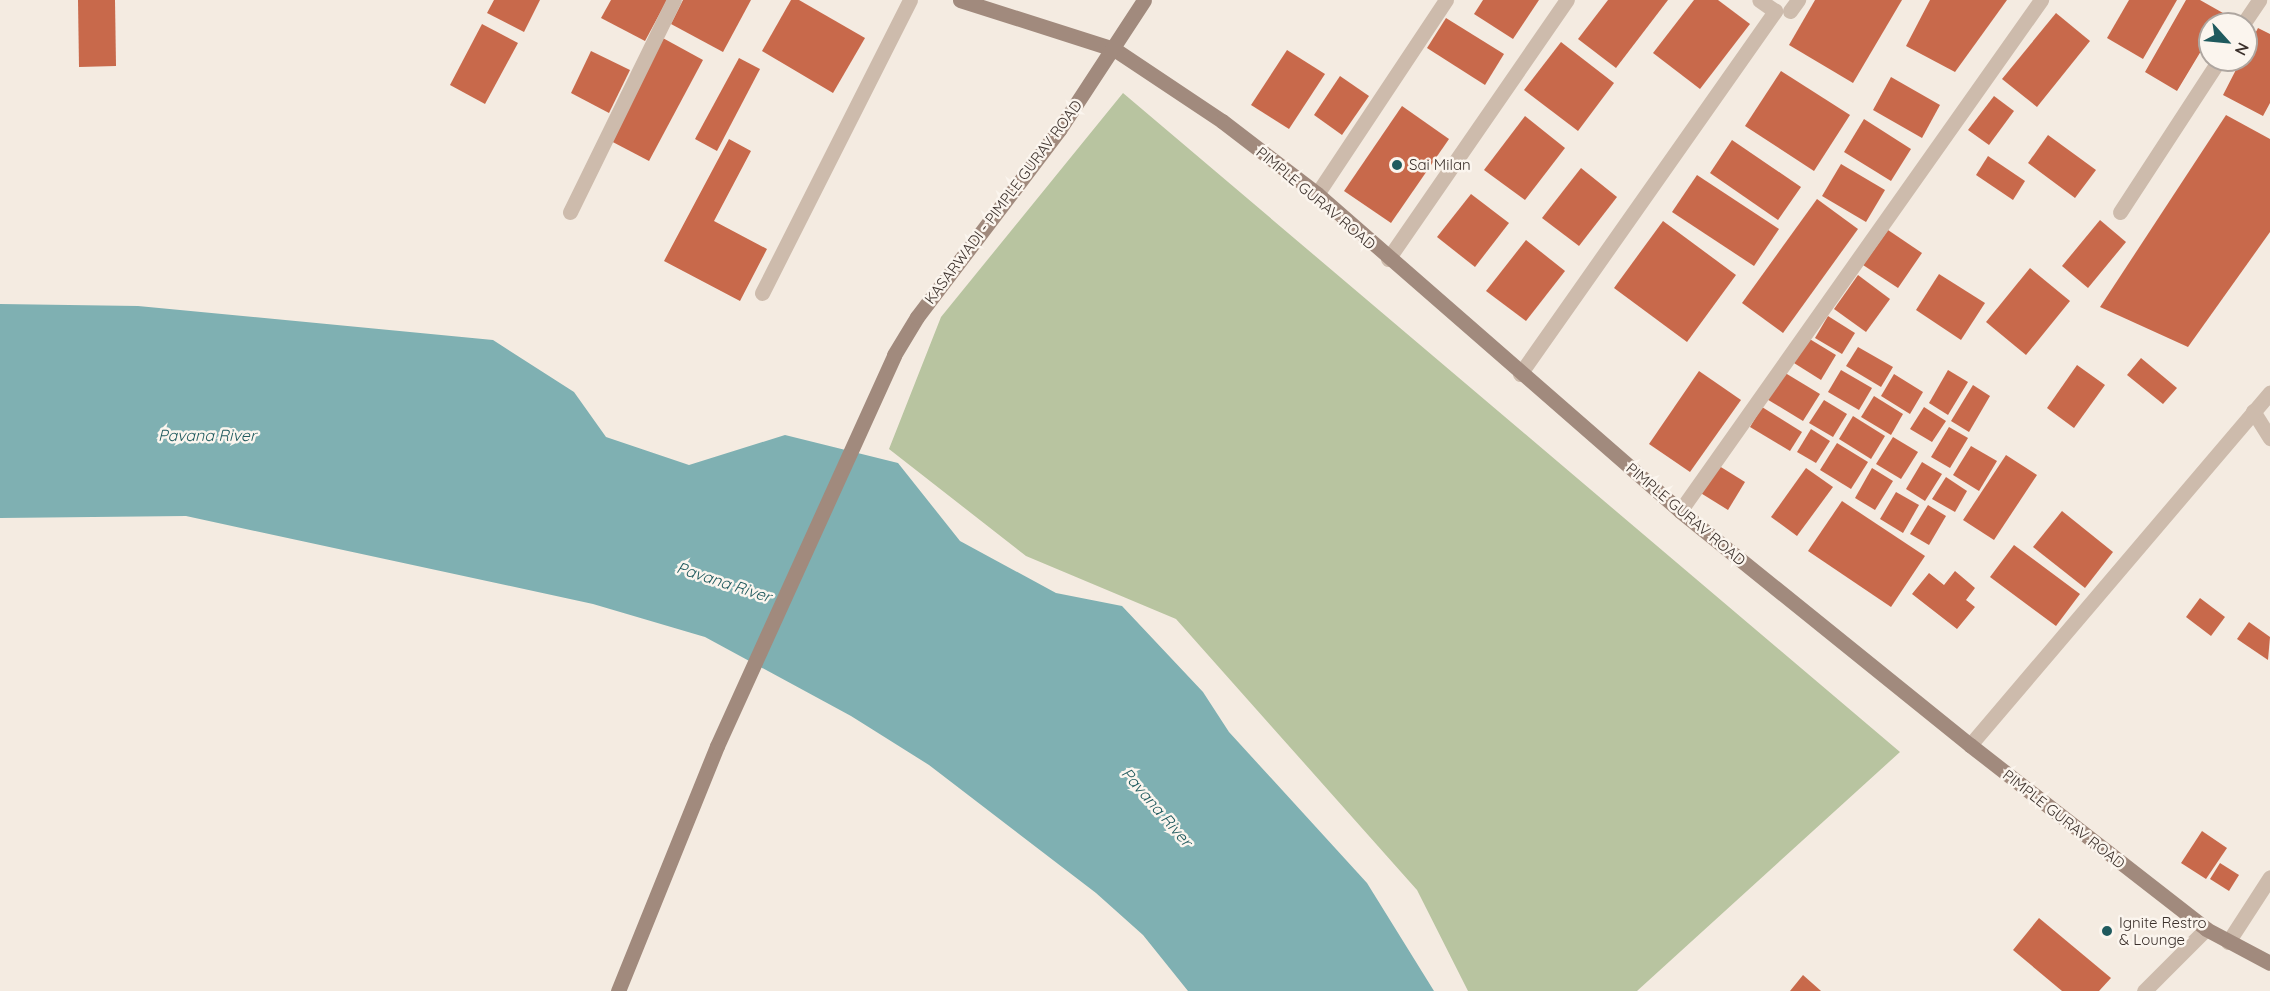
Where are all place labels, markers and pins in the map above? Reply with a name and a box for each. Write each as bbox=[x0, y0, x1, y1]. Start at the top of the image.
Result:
place label: Sai Milan bbox=[1409, 156, 1471, 174]
marker: Sai Milan bbox=[1390, 158, 1404, 172]
place label: Ignite Restro & Lounge bbox=[2119, 913, 2207, 948]
marker: Ignite Restro & Lounge bbox=[2100, 924, 2114, 938]

